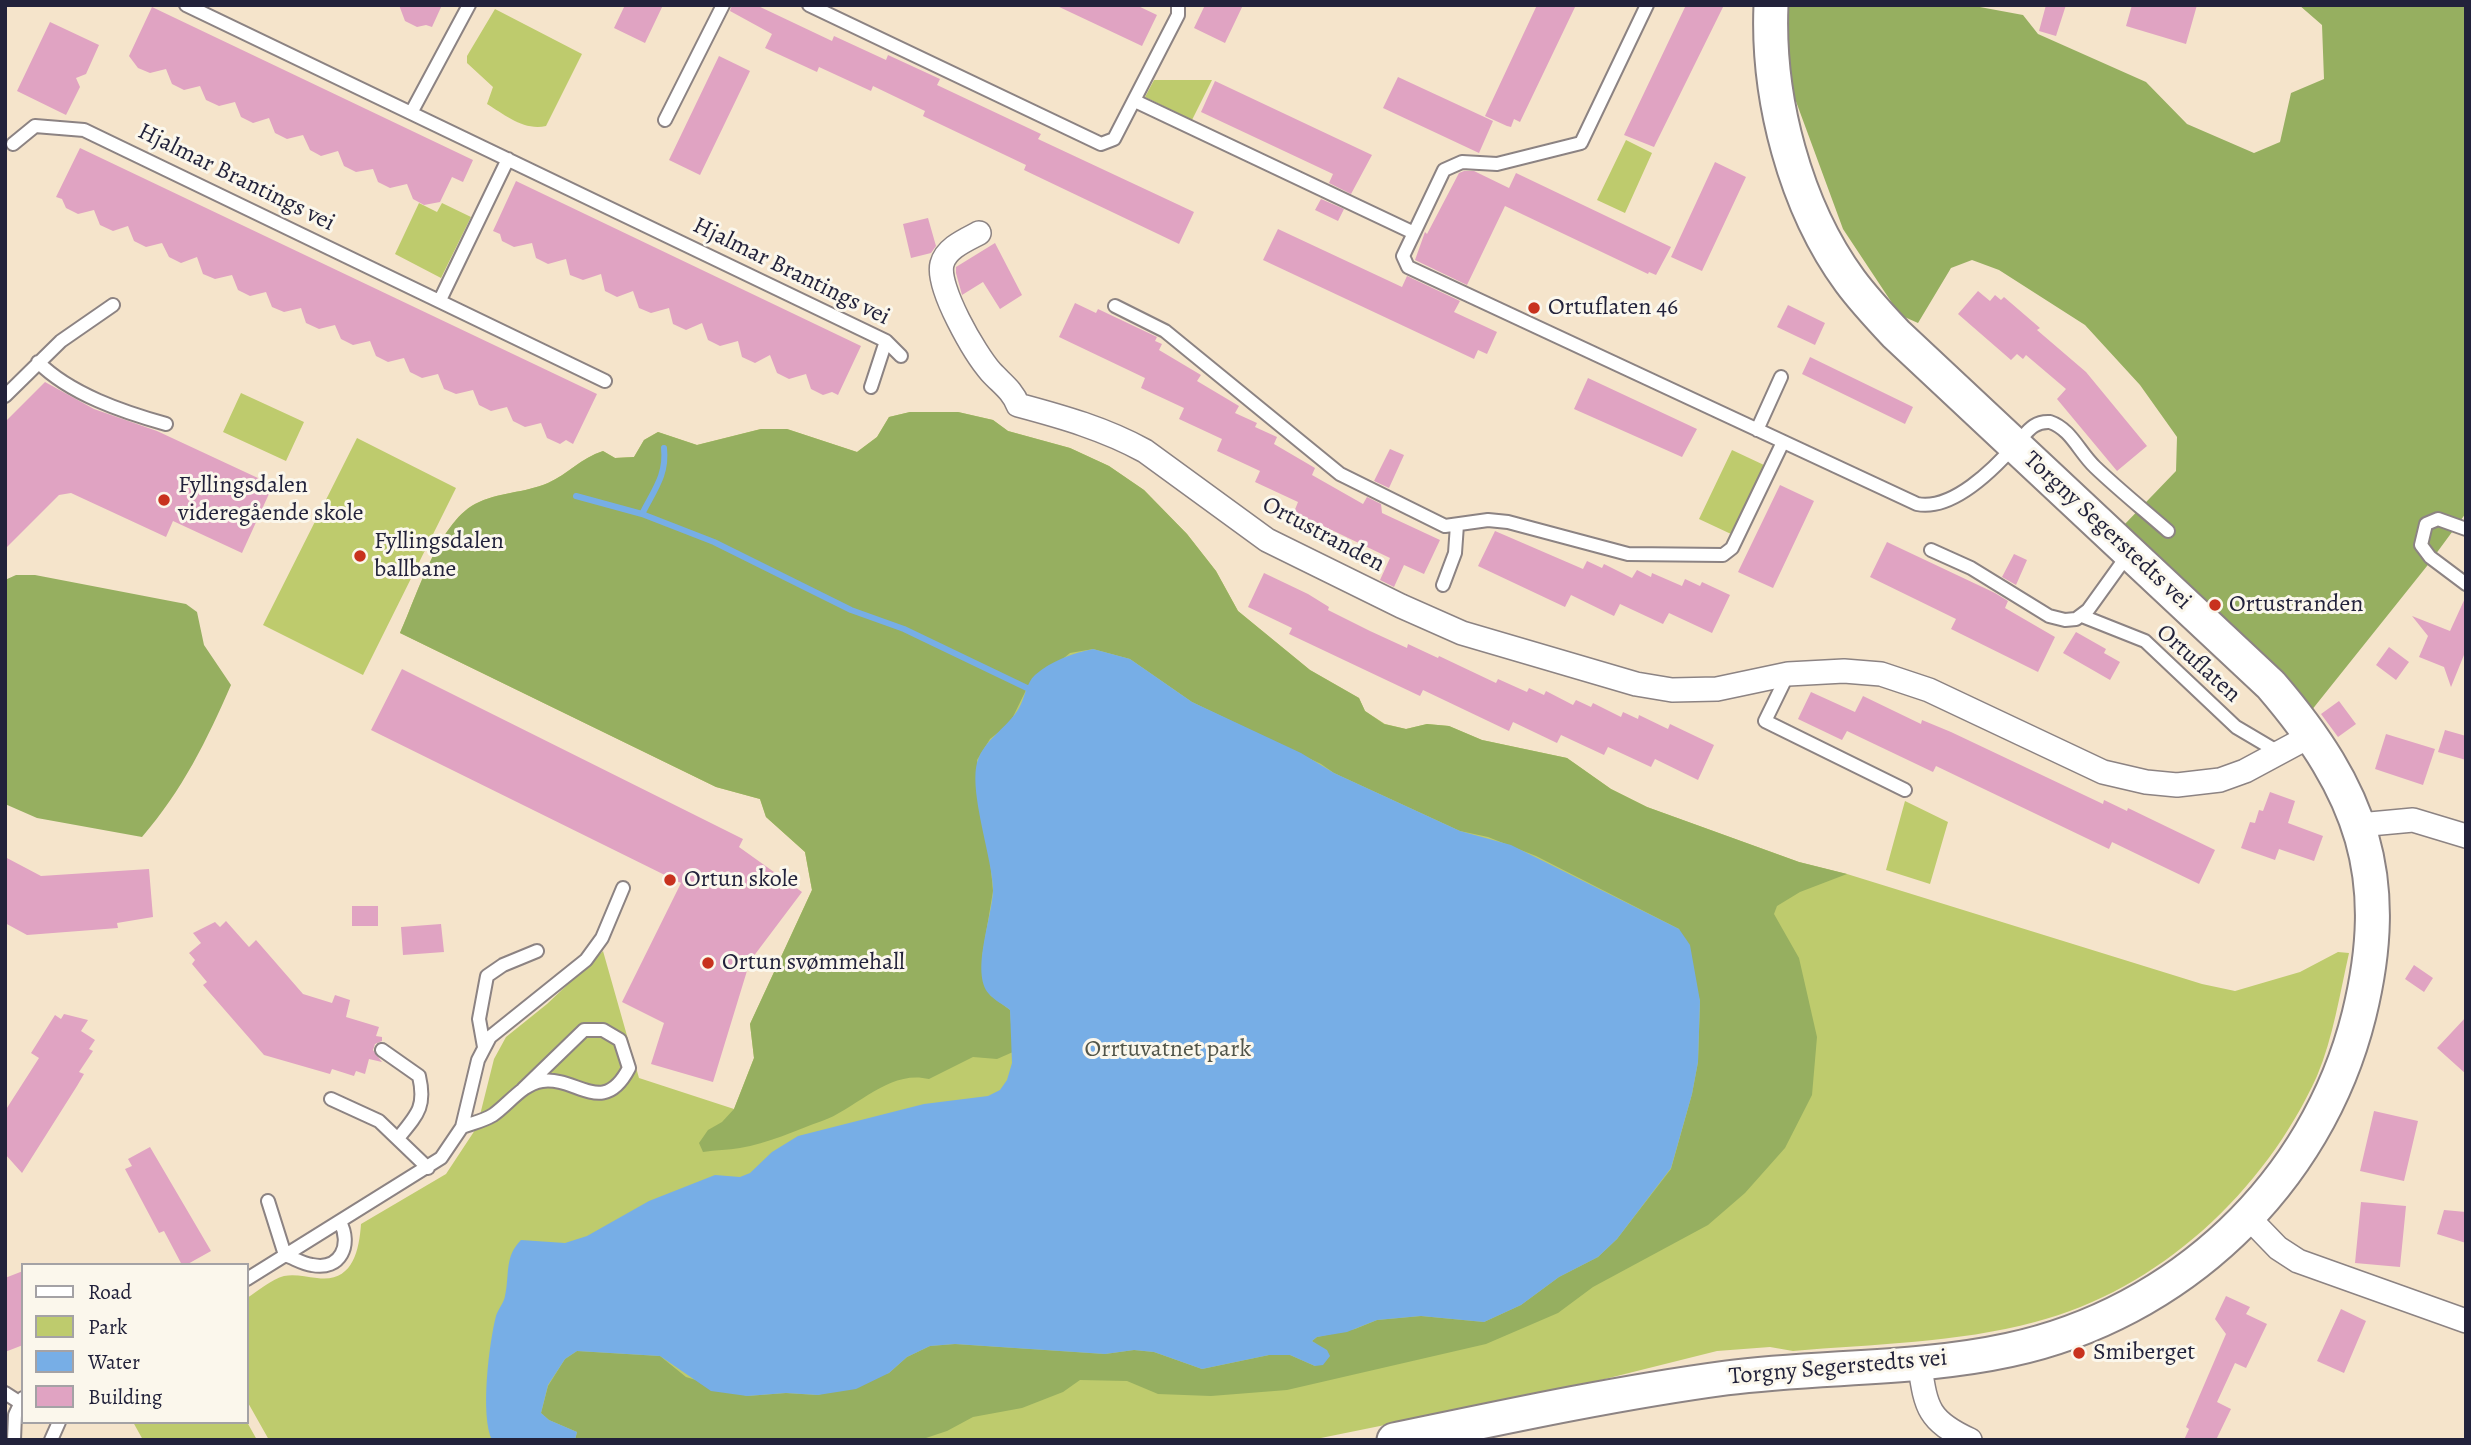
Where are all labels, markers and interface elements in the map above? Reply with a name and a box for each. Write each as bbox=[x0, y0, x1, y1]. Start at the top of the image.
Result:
street label: Hjalmar Brantings vei bbox=[133, 118, 339, 238]
street label: Hjalmar Brantings vei bbox=[688, 212, 894, 332]
place label: Ortuflaten 46 bbox=[1548, 294, 1678, 322]
marker: Ortuflaten 46 bbox=[1526, 300, 1542, 316]
street label: Torgny Segerstedts vei bbox=[2017, 446, 2197, 616]
place label: Fyllingsdalen videregående skole bbox=[178, 472, 363, 528]
street label: Ortustranden bbox=[1257, 491, 1389, 579]
marker: Fyllingsdalen videregående skole bbox=[156, 492, 172, 508]
place label: Fyllingsdalen ballbane bbox=[374, 528, 504, 584]
marker: Fyllingsdalen ballbane bbox=[352, 548, 368, 564]
place label: Ortustranden bbox=[2229, 591, 2363, 619]
marker: Ortustranden bbox=[2207, 597, 2223, 613]
street label: Ortuflaten bbox=[2150, 619, 2246, 709]
place label: Ortun skole bbox=[684, 866, 798, 894]
marker: Ortun skole bbox=[662, 872, 678, 888]
place label: Ortun svømmehall bbox=[722, 949, 905, 977]
marker: Ortun svømmehall bbox=[700, 955, 716, 971]
park label: Orrtuvatnet park bbox=[1085, 1036, 1251, 1064]
legend bbox=[21, 1263, 248, 1424]
text: Road bbox=[88, 1278, 132, 1306]
text: Park bbox=[88, 1313, 127, 1341]
place label: Smiberget bbox=[2093, 1339, 2195, 1367]
street label: Torgny Segerstedts vei bbox=[1728, 1344, 1948, 1392]
marker: Smiberget bbox=[2071, 1345, 2087, 1361]
text: Water bbox=[88, 1348, 140, 1376]
text: Building bbox=[88, 1383, 162, 1411]

